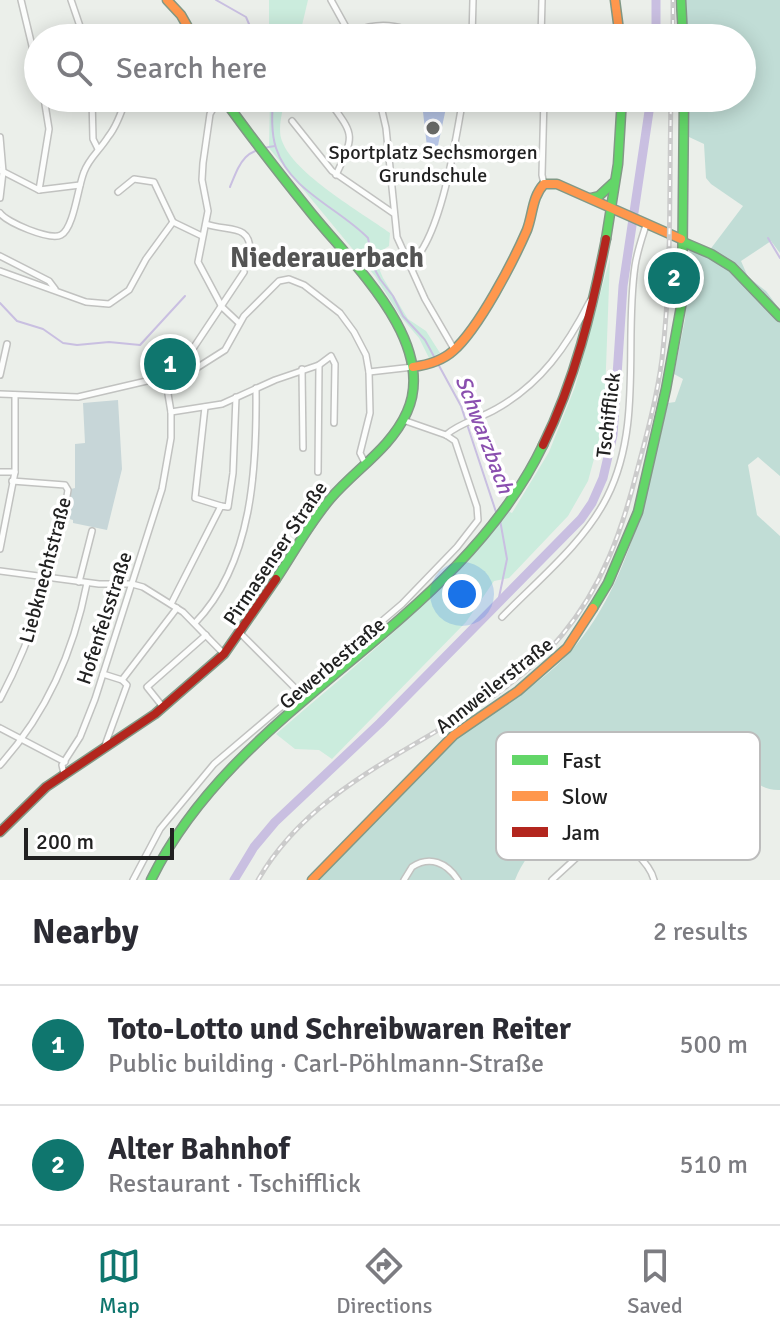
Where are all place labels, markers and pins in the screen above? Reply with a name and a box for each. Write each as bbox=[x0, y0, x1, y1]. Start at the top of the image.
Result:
marker: Sportplatz Sechsmorgen Grundschule bbox=[424, 119, 442, 137]
place label: Sportplatz Sechsmorgen Grundschule bbox=[328, 140, 538, 188]
pin: 2 bbox=[648, 248, 700, 308]
pin: 1 bbox=[144, 334, 196, 394]

